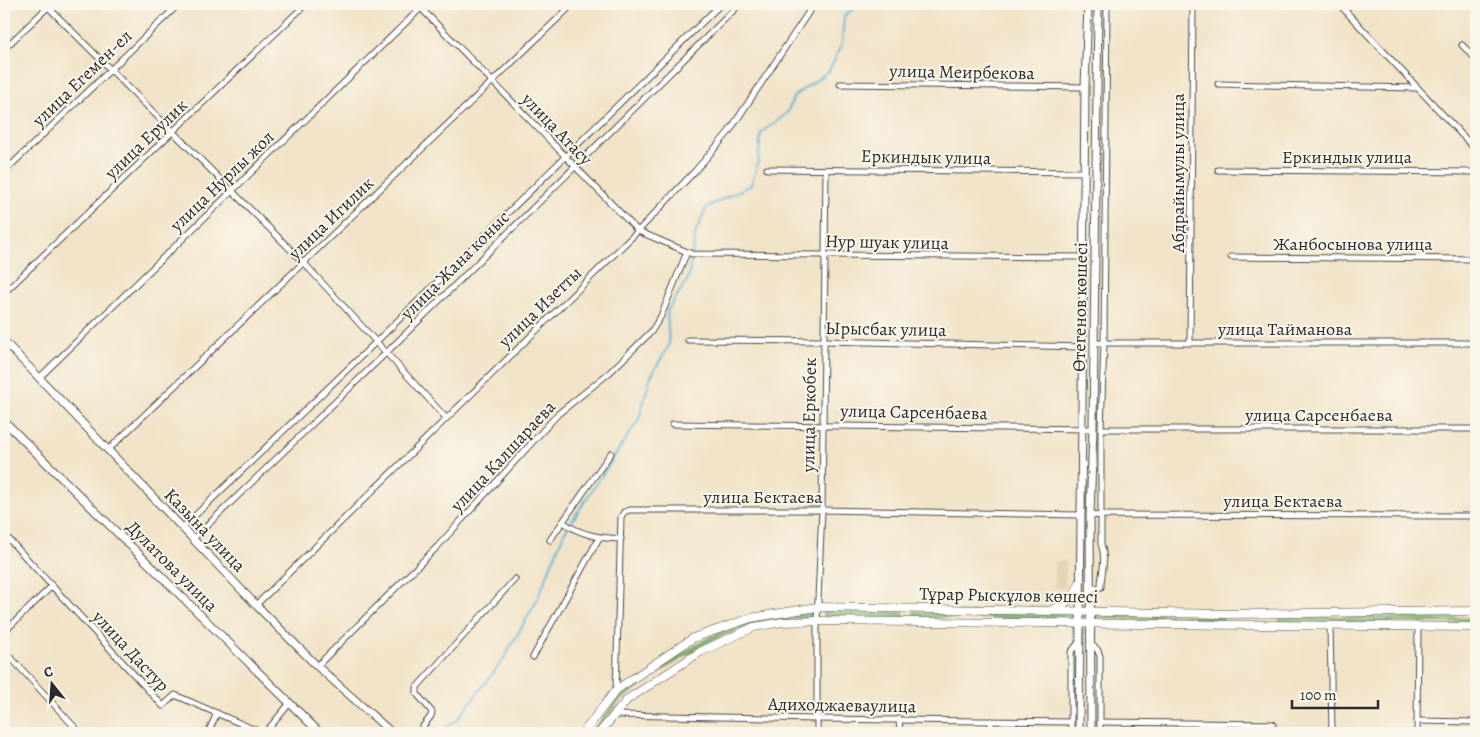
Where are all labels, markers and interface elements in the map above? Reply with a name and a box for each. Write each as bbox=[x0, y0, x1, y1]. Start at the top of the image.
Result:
street label: улица Егемен-ел bbox=[26, 24, 137, 133]
street label: улица Меирбекова bbox=[888, 59, 1036, 85]
street label: улица Атасу bbox=[516, 87, 598, 171]
street label: Абдрайымулы улица bbox=[1166, 92, 1190, 254]
street label: улица Ерулик bbox=[99, 93, 193, 185]
street label: улица Нурлы жол bbox=[164, 125, 279, 238]
street label: Еркиндык улица bbox=[861, 144, 992, 170]
street label: Еркиндык улица bbox=[1282, 145, 1413, 169]
street label: улица Игилик bbox=[282, 171, 379, 265]
street label: улица Жана коныс bbox=[395, 205, 515, 325]
street label: Нур шуак улица bbox=[825, 229, 950, 255]
street label: Жанбосынова улица bbox=[1273, 232, 1433, 256]
street label: Өтегенов көшесі bbox=[1067, 242, 1093, 372]
street label: улица Изетты bbox=[492, 261, 587, 353]
street label: Ырысбак улица bbox=[825, 316, 947, 342]
street label: улица Тайманова bbox=[1217, 317, 1353, 341]
street label: улица Еркобек bbox=[796, 357, 822, 474]
street label: улица Калшараева bbox=[444, 395, 561, 518]
street label: улица Сарсенбаева bbox=[839, 399, 989, 425]
street label: улица Сарсенбаева bbox=[1244, 403, 1393, 427]
street label: Казына улица bbox=[159, 483, 251, 578]
street label: улица Бектаева bbox=[702, 485, 823, 509]
street label: улица Бектаева bbox=[1222, 489, 1343, 513]
street label: Дулатова улица bbox=[121, 515, 224, 618]
street label: Тұрар Рыскұлов көшесі bbox=[919, 581, 1099, 609]
street label: улица Дастур bbox=[87, 605, 175, 697]
north arrow bbox=[28, 660, 78, 710]
text: С bbox=[41, 662, 56, 682]
scale bar bbox=[1292, 677, 1379, 709]
text: 100 m bbox=[1300, 685, 1337, 705]
street label: Адиходжаеваулица bbox=[767, 692, 917, 718]

